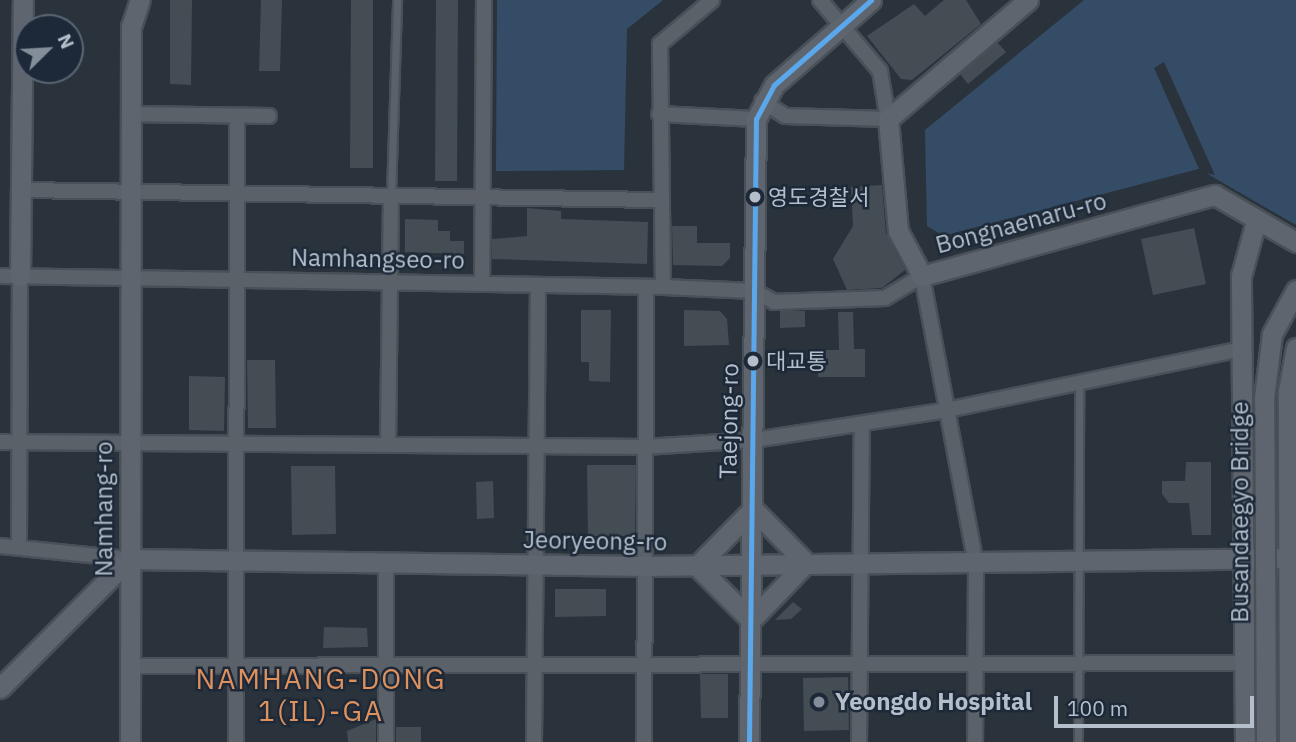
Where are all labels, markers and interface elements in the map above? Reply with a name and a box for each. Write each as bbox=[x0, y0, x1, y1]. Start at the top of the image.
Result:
north arrow bbox=[14, 14, 84, 84]
text: N bbox=[53, 30, 80, 52]
place label: 영도경찰서 bbox=[768, 184, 869, 210]
street label: Bongnaenaru-ro bbox=[932, 186, 1110, 260]
marker: 영도경찰서 bbox=[748, 190, 762, 204]
street label: Namhangseo-ro bbox=[291, 243, 465, 275]
place label: 대교통 bbox=[766, 348, 827, 374]
marker: 대교통 bbox=[746, 354, 760, 368]
street label: Taejong-ro bbox=[714, 363, 744, 479]
street label: Busandaegyo Bridge bbox=[1226, 401, 1254, 623]
street label: Namhang-ro bbox=[90, 441, 118, 577]
street label: Jeoryeong-ro bbox=[523, 525, 667, 557]
district label: NAMHANG-DONG 1(IL)-GA bbox=[197, 662, 445, 728]
scale bar bbox=[1058, 682, 1258, 726]
place label: Yeongdo Hospital bbox=[835, 688, 1032, 716]
marker: Yeongdo Hospital bbox=[809, 692, 829, 712]
text: 100 m bbox=[1067, 694, 1128, 722]

